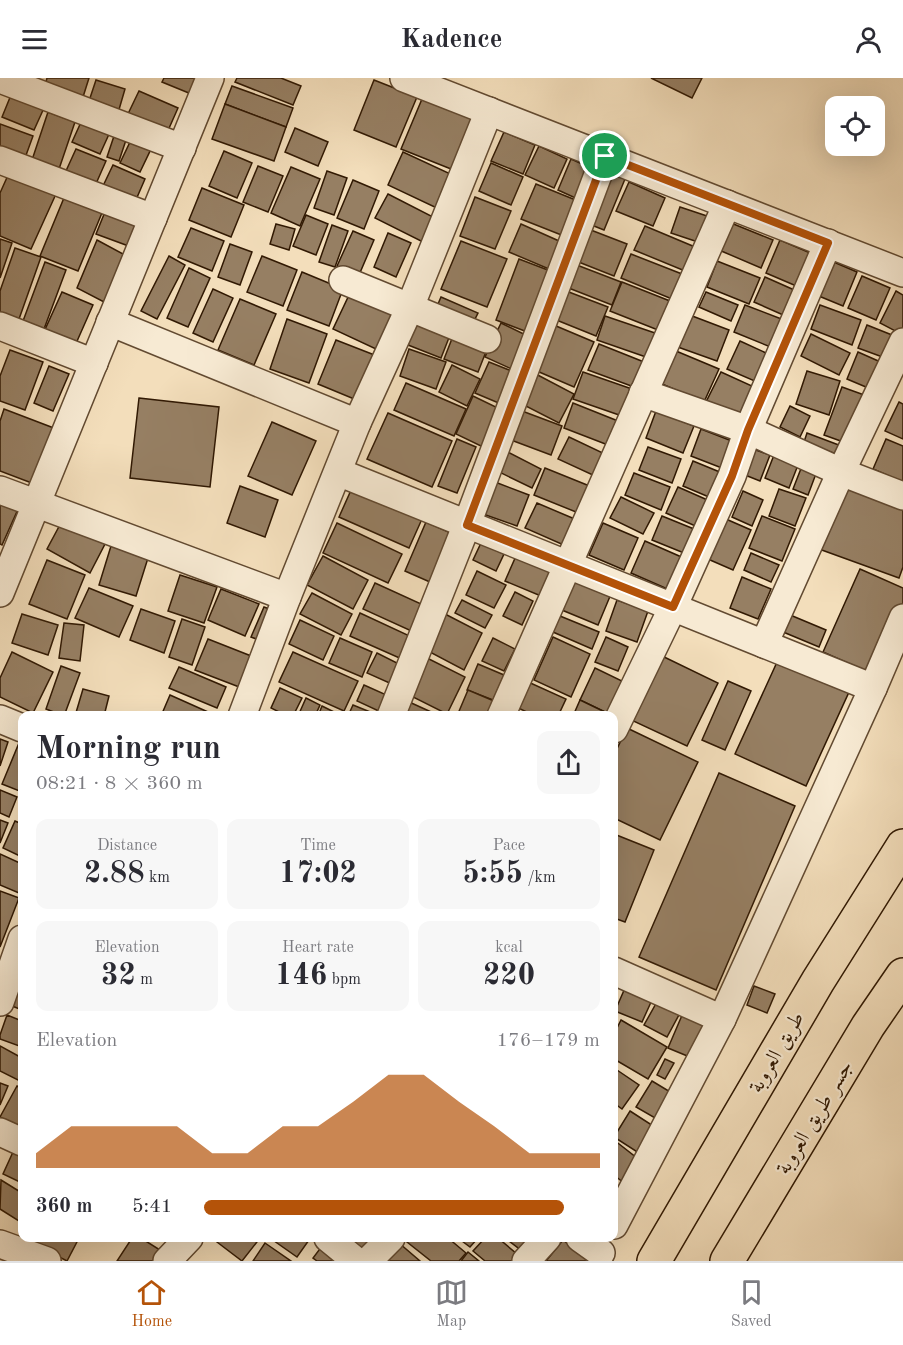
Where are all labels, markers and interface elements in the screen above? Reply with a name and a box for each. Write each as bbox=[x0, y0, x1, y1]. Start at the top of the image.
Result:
icon: menu bbox=[18, 23, 51, 56]
icon: person bbox=[852, 23, 885, 56]
text: Kadence bbox=[400, 26, 503, 53]
map controls bbox=[825, 96, 885, 156]
button: locate bbox=[825, 96, 885, 156]
pin bbox=[579, 130, 630, 181]
icon: arrive bbox=[588, 139, 621, 172]
button: share bbox=[537, 731, 600, 794]
text: Morning run bbox=[36, 733, 221, 766]
text: 08:21 · 8 × 360 m bbox=[36, 774, 203, 794]
text: Distance bbox=[97, 838, 157, 854]
text: Time bbox=[300, 838, 336, 854]
text: Pace bbox=[493, 838, 525, 854]
text: 2.88 bbox=[84, 859, 145, 889]
text: 17:02 bbox=[279, 859, 357, 889]
text: 5:55 bbox=[462, 859, 523, 889]
text: km bbox=[145, 870, 170, 886]
text: /km bbox=[523, 870, 556, 886]
text: Elevation bbox=[94, 940, 160, 956]
text: Heart rate bbox=[282, 940, 354, 956]
text: kcal bbox=[495, 940, 523, 956]
text: 32 bbox=[101, 961, 136, 991]
text: 146 bbox=[275, 961, 327, 991]
text: 220 bbox=[483, 961, 535, 991]
text: m bbox=[136, 972, 153, 988]
text: bpm bbox=[327, 972, 361, 988]
street label: طريق العروبة bbox=[746, 1009, 810, 1097]
text: Elevation bbox=[36, 1031, 117, 1051]
text: 176–179 m bbox=[497, 1031, 600, 1051]
street label: جسر طريق العروبة bbox=[773, 1057, 859, 1179]
text: 360 m bbox=[36, 1197, 92, 1217]
text: 5:41 bbox=[132, 1197, 172, 1217]
tab: Home bbox=[131, 1276, 172, 1332]
tab: Map bbox=[435, 1276, 468, 1332]
tab: Saved bbox=[731, 1276, 772, 1332]

